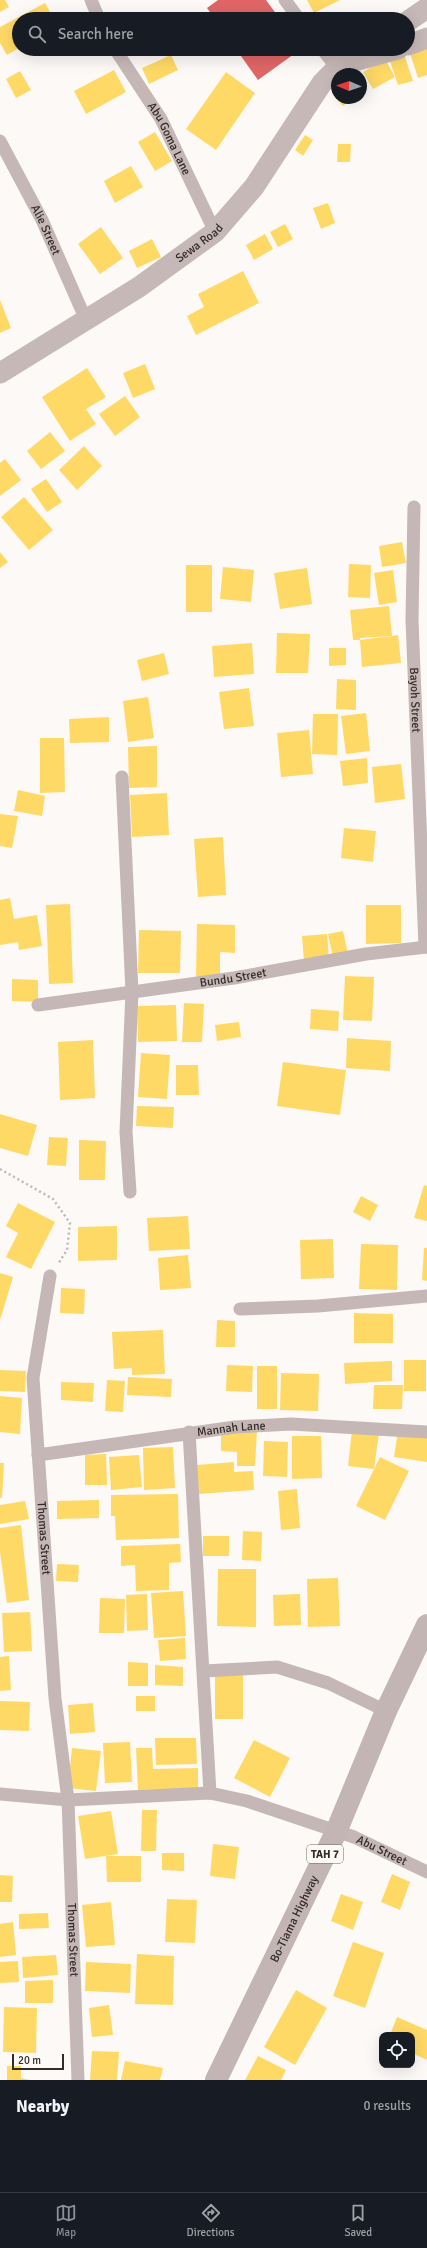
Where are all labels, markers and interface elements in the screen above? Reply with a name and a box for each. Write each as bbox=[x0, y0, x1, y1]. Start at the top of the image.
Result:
search box bbox=[12, 12, 415, 56]
icon: search bbox=[26, 23, 48, 45]
text: Search here bbox=[58, 25, 134, 43]
north arrow bbox=[331, 68, 367, 104]
street label: Abu Goma Lane bbox=[144, 99, 194, 177]
street label: Alie Street bbox=[28, 202, 64, 257]
street label: Sewa Road bbox=[172, 221, 226, 266]
street label: Bayoh Street bbox=[406, 667, 424, 733]
street label: Bundu Street bbox=[199, 965, 268, 990]
street label: Mannah Lane bbox=[196, 1418, 266, 1440]
street label: Thomas Street bbox=[34, 1501, 54, 1575]
street label: Abu Street bbox=[354, 1832, 409, 1869]
road number: TAH 7 bbox=[307, 1845, 343, 1863]
street label: Bo-Tiama Highway bbox=[267, 1873, 322, 1965]
street label: Thomas Street bbox=[64, 1903, 82, 1977]
map controls bbox=[379, 2032, 415, 2068]
button: locate bbox=[379, 2032, 415, 2068]
scale bar bbox=[12, 2052, 64, 2071]
text: 20 m bbox=[18, 2054, 41, 2067]
text: Nearby bbox=[16, 2096, 69, 2117]
text: 0 results bbox=[363, 2098, 411, 2114]
tab: Map bbox=[55, 2202, 77, 2239]
tab: Directions bbox=[187, 2202, 235, 2239]
tab: Saved bbox=[344, 2202, 372, 2239]

